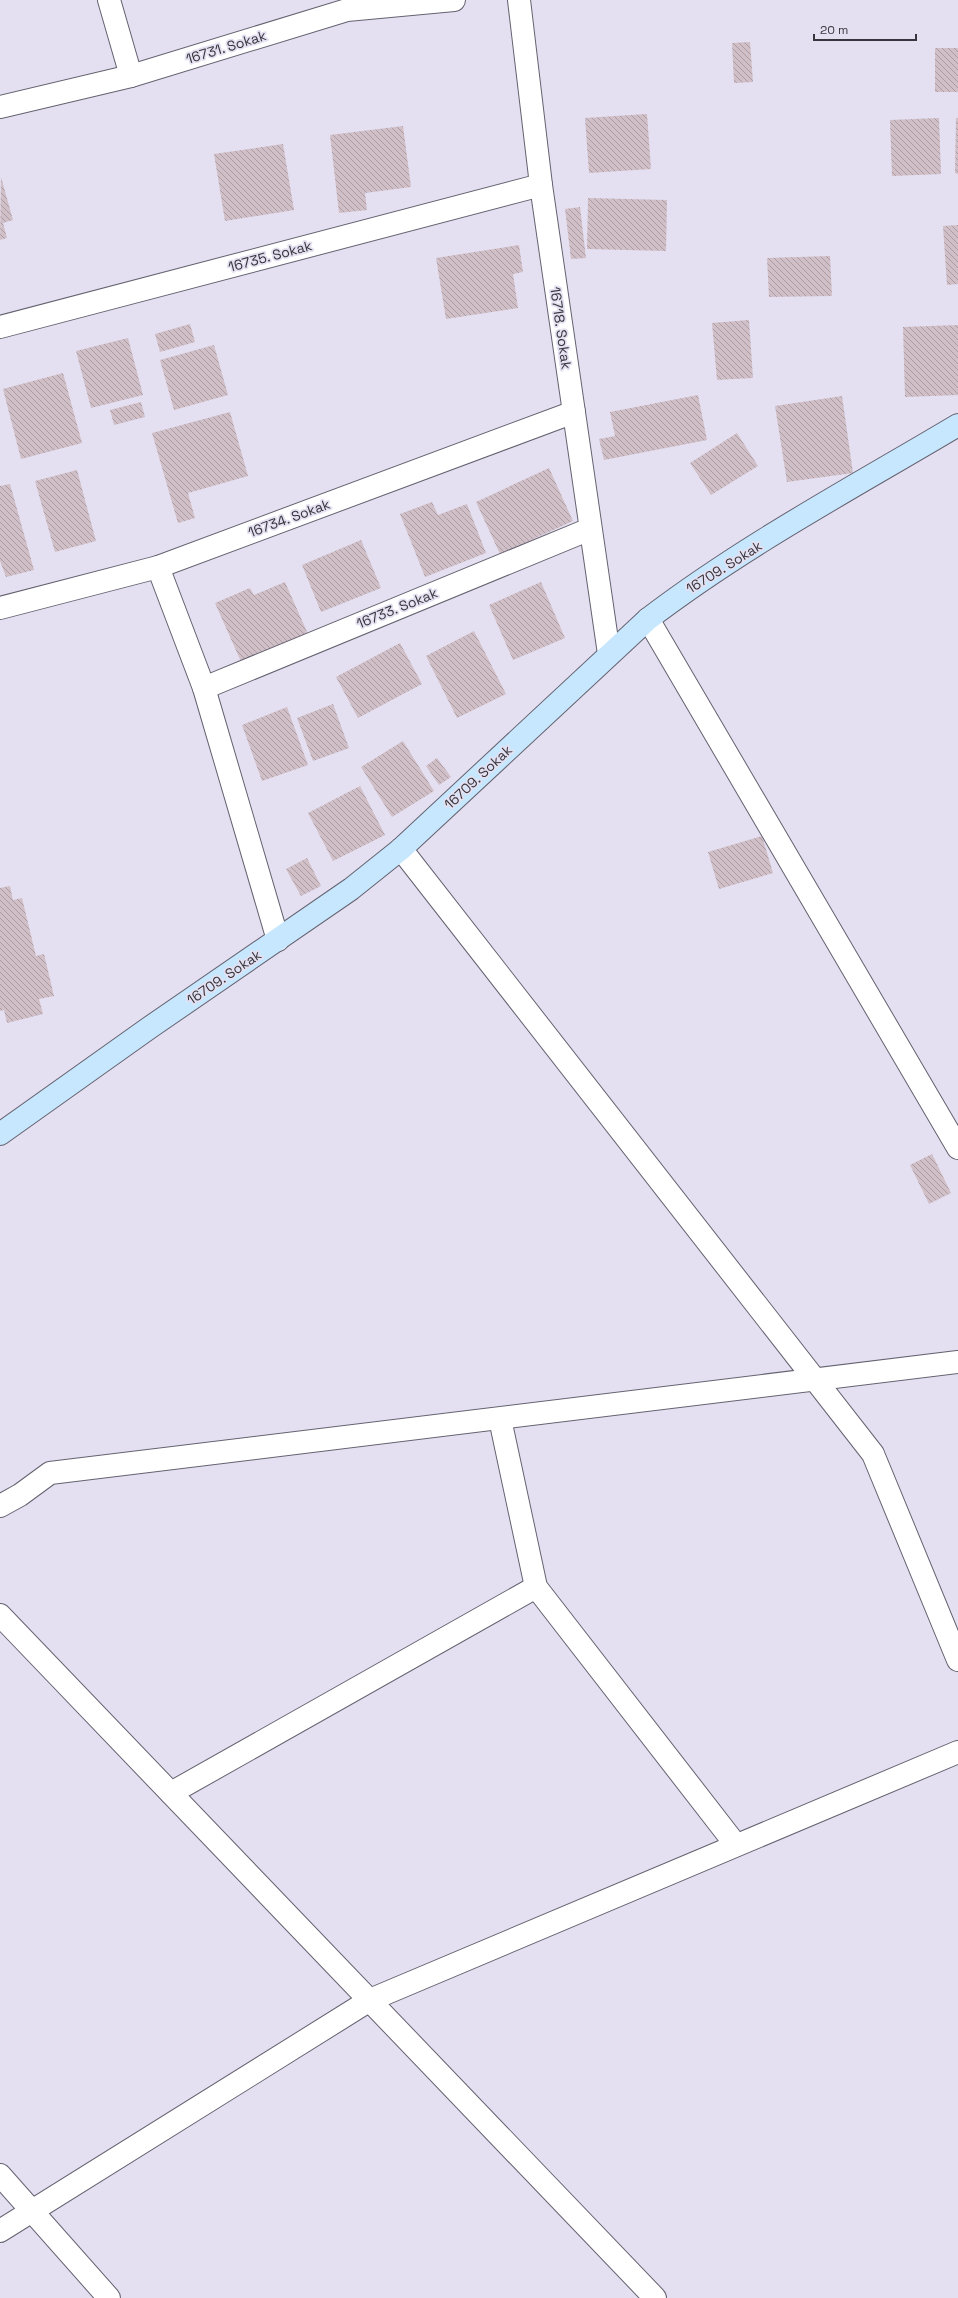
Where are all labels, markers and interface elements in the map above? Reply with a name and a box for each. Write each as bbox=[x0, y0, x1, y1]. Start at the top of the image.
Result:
scale bar bbox=[814, 16, 916, 42]
text: 20 m bbox=[820, 22, 848, 38]
street label: 16731. Sokak bbox=[184, 26, 269, 68]
street label: 16735. Sokak bbox=[226, 236, 314, 276]
street label: 16718. Sokak bbox=[546, 285, 576, 371]
street label: 16734. Sokak bbox=[245, 495, 333, 541]
street label: 16709. Sokak bbox=[683, 536, 766, 597]
street label: 16733. Sokak bbox=[354, 583, 441, 632]
street label: 16709. Sokak bbox=[440, 741, 516, 813]
street label: 16709. Sokak bbox=[183, 945, 265, 1009]

